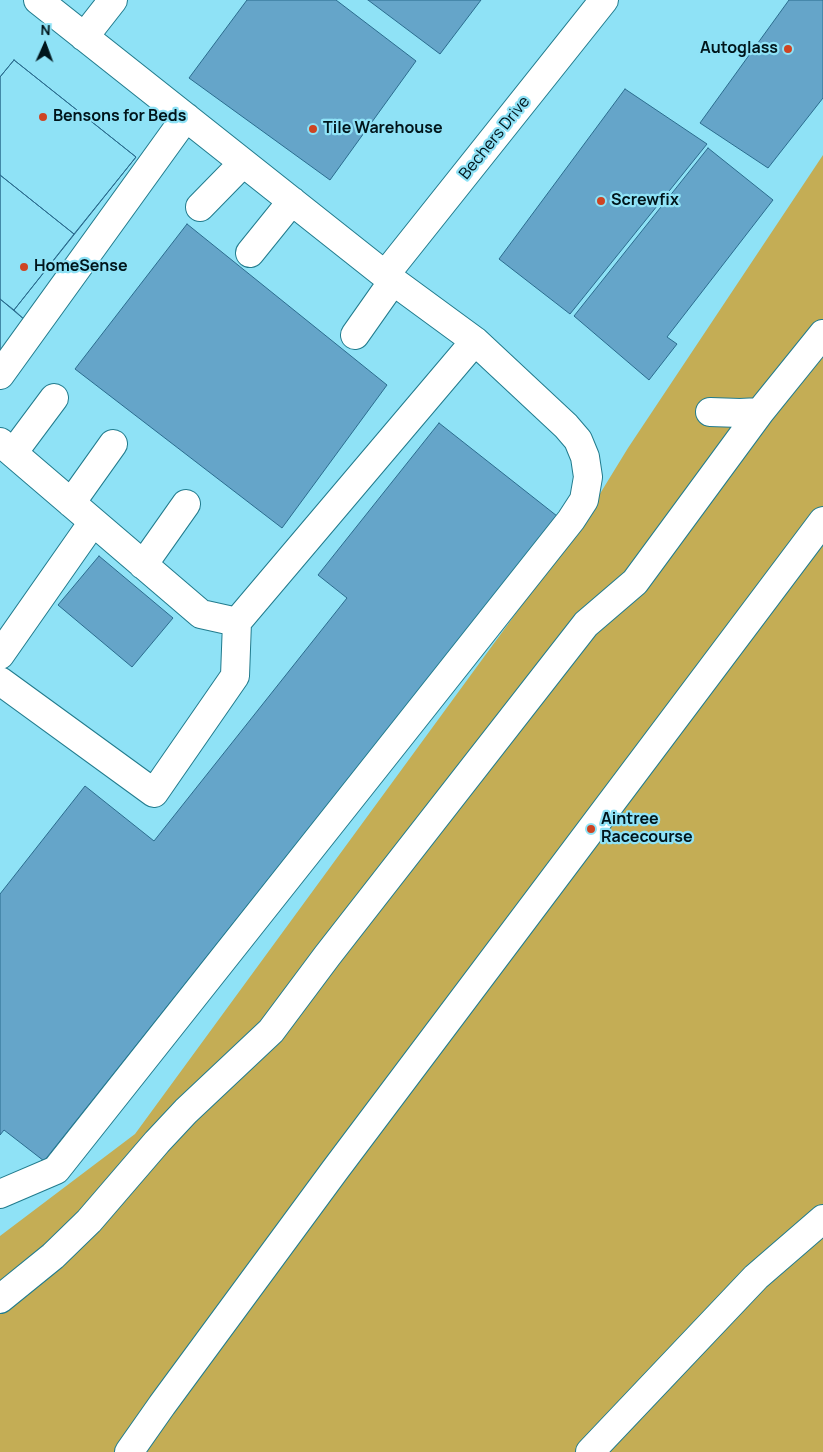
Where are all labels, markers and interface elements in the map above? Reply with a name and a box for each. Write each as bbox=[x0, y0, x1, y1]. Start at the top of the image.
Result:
north arrow bbox=[20, 20, 70, 70]
text: N bbox=[40, 20, 51, 39]
place label: Autoglass bbox=[700, 39, 778, 59]
marker: Autoglass bbox=[782, 43, 794, 55]
street label: Bechers Drive bbox=[456, 93, 534, 183]
place label: Bensons for Beds bbox=[53, 107, 186, 127]
marker: Bensons for Beds bbox=[37, 111, 49, 123]
place label: Tile Warehouse bbox=[323, 119, 443, 139]
marker: Tile Warehouse bbox=[307, 123, 319, 135]
place label: Screwfix bbox=[611, 191, 679, 211]
marker: Screwfix bbox=[595, 195, 607, 207]
place label: HomeSense bbox=[34, 257, 128, 277]
marker: HomeSense bbox=[18, 261, 30, 273]
place label: Aintree Racecourse bbox=[601, 810, 693, 848]
marker: Aintree Racecourse bbox=[585, 823, 597, 835]

